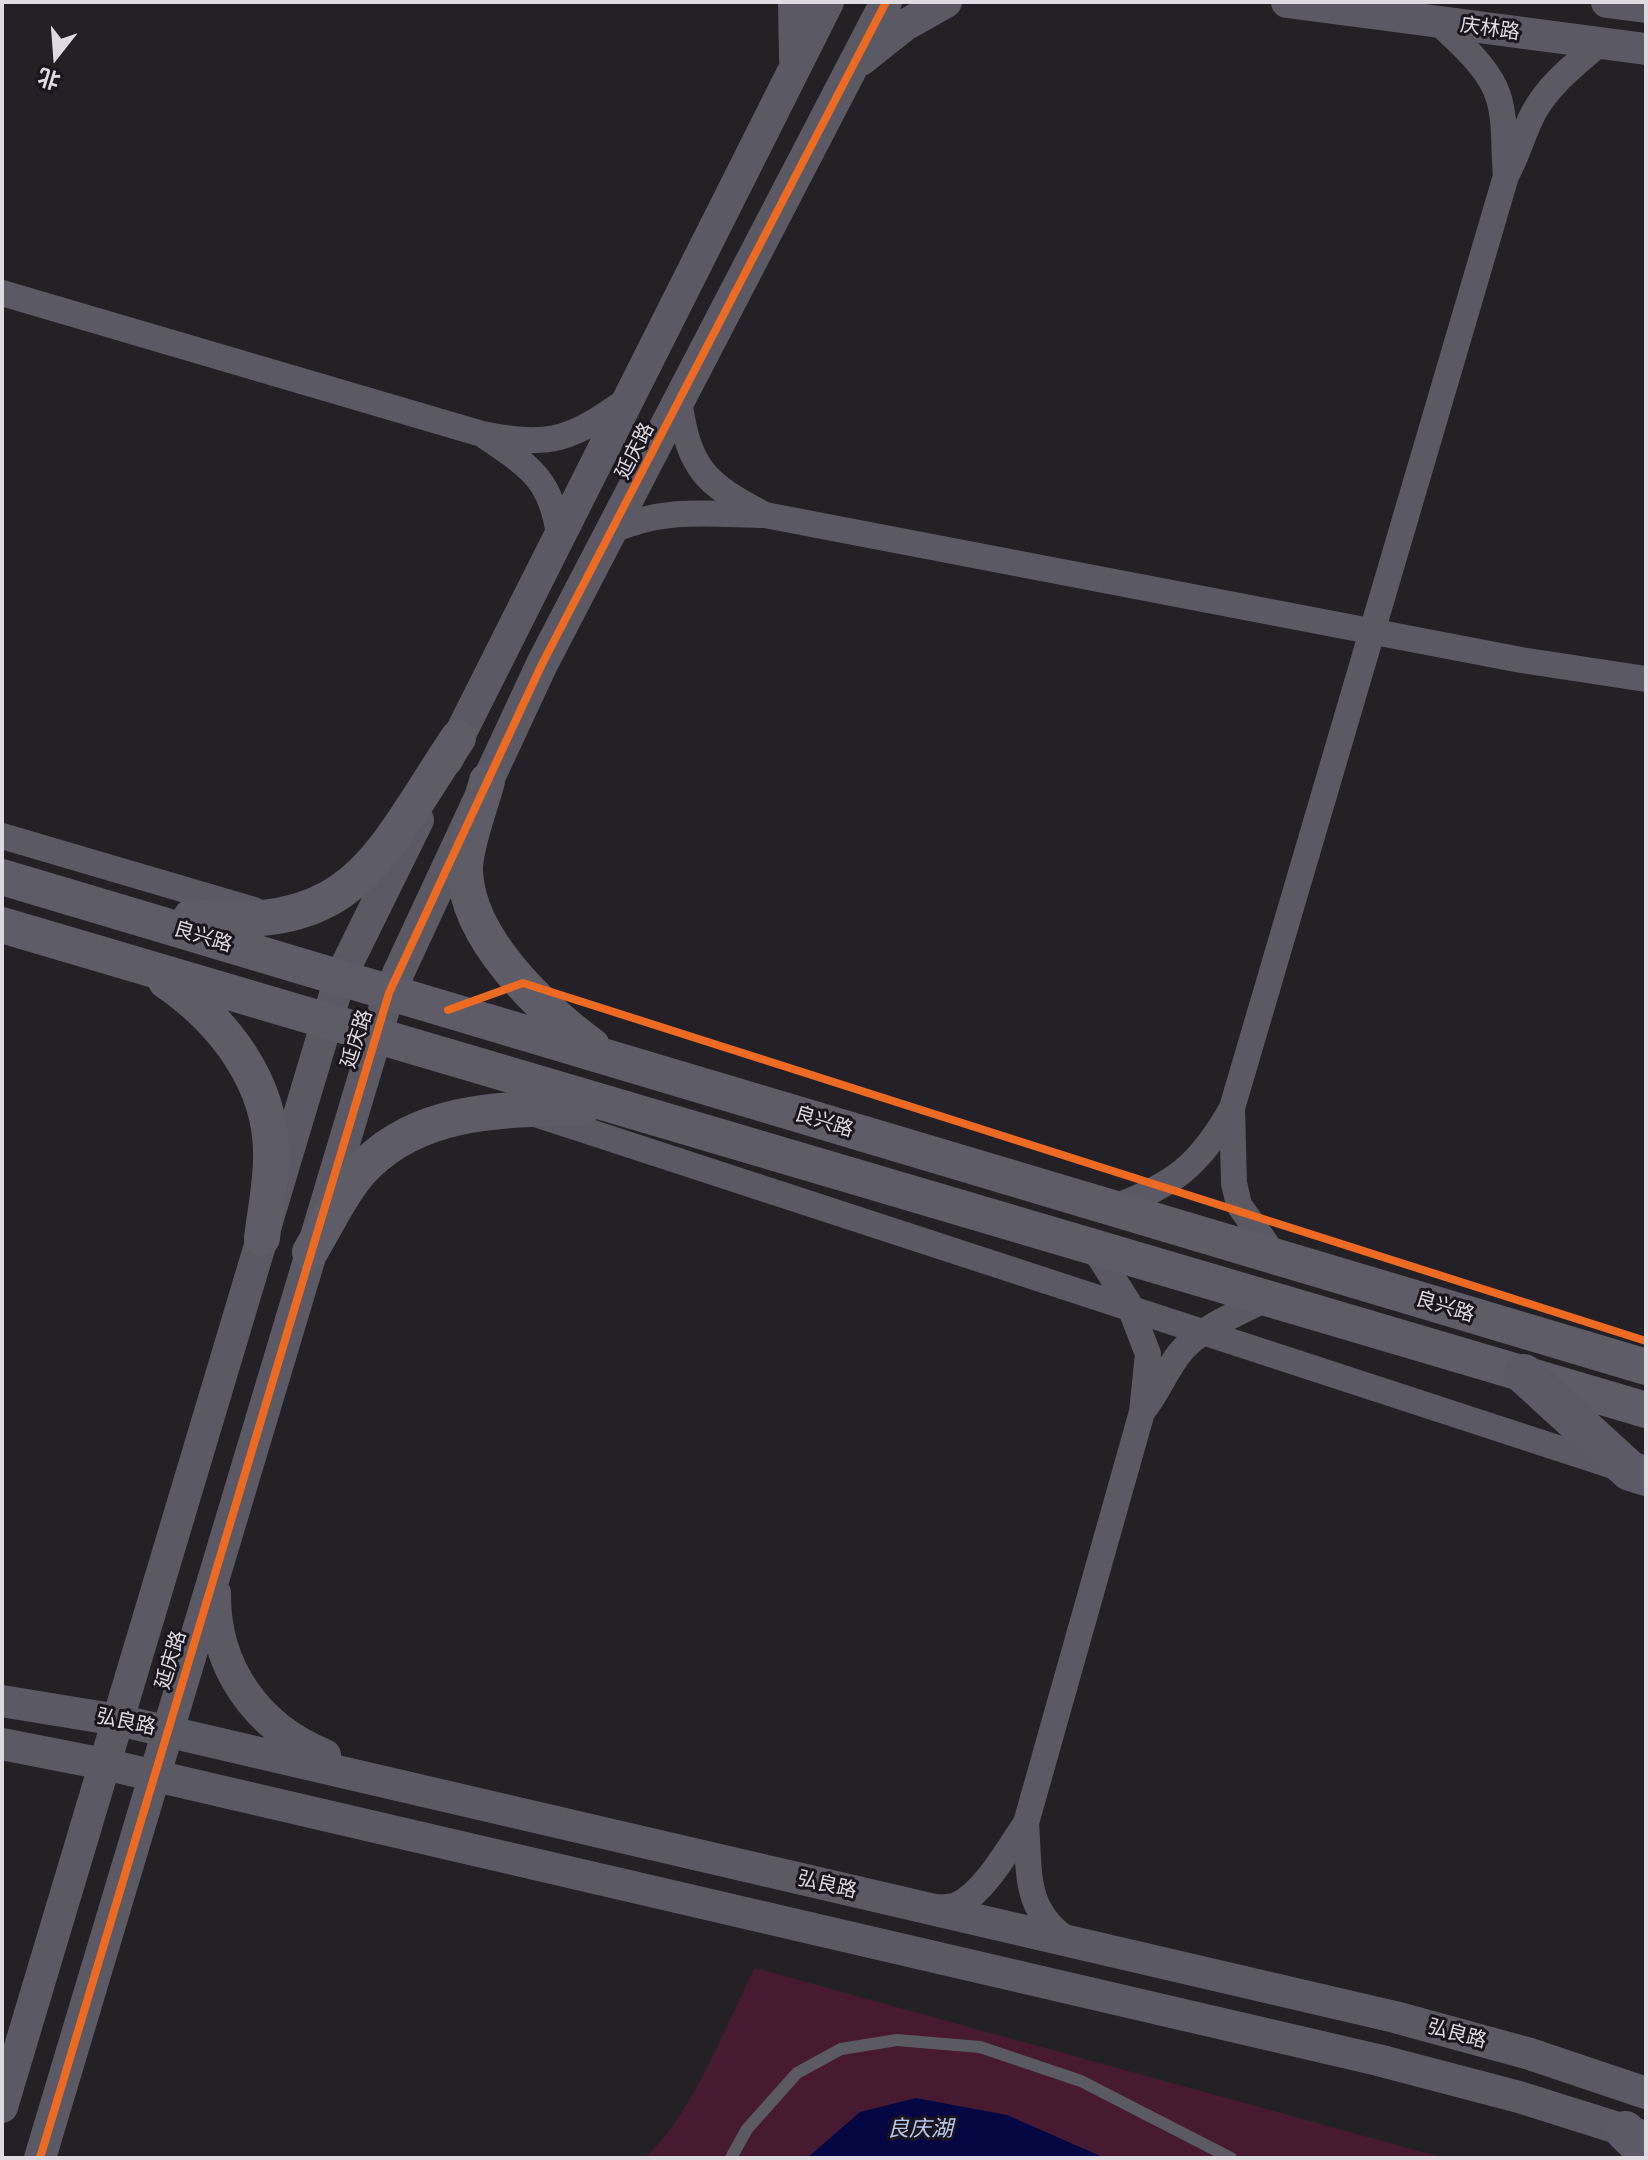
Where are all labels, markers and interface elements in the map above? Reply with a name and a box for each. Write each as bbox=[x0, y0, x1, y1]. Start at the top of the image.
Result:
street label: 庆林路 bbox=[1459, 13, 1521, 45]
north arrow bbox=[16, 16, 96, 96]
text: 北 bbox=[35, 63, 63, 95]
street label: 延庆路 bbox=[611, 419, 659, 483]
street label: 良兴路 bbox=[171, 917, 235, 957]
street label: 延庆路 bbox=[336, 1007, 378, 1071]
street label: 良兴路 bbox=[792, 1102, 856, 1142]
street label: 良兴路 bbox=[1413, 1287, 1477, 1327]
street label: 延庆路 bbox=[151, 1628, 191, 1692]
street label: 弘良路 bbox=[94, 1704, 158, 1740]
street label: 弘良路 bbox=[795, 1867, 859, 1903]
street label: 弘良路 bbox=[1425, 2015, 1489, 2053]
water label: 良庆湖 bbox=[887, 2116, 953, 2142]

